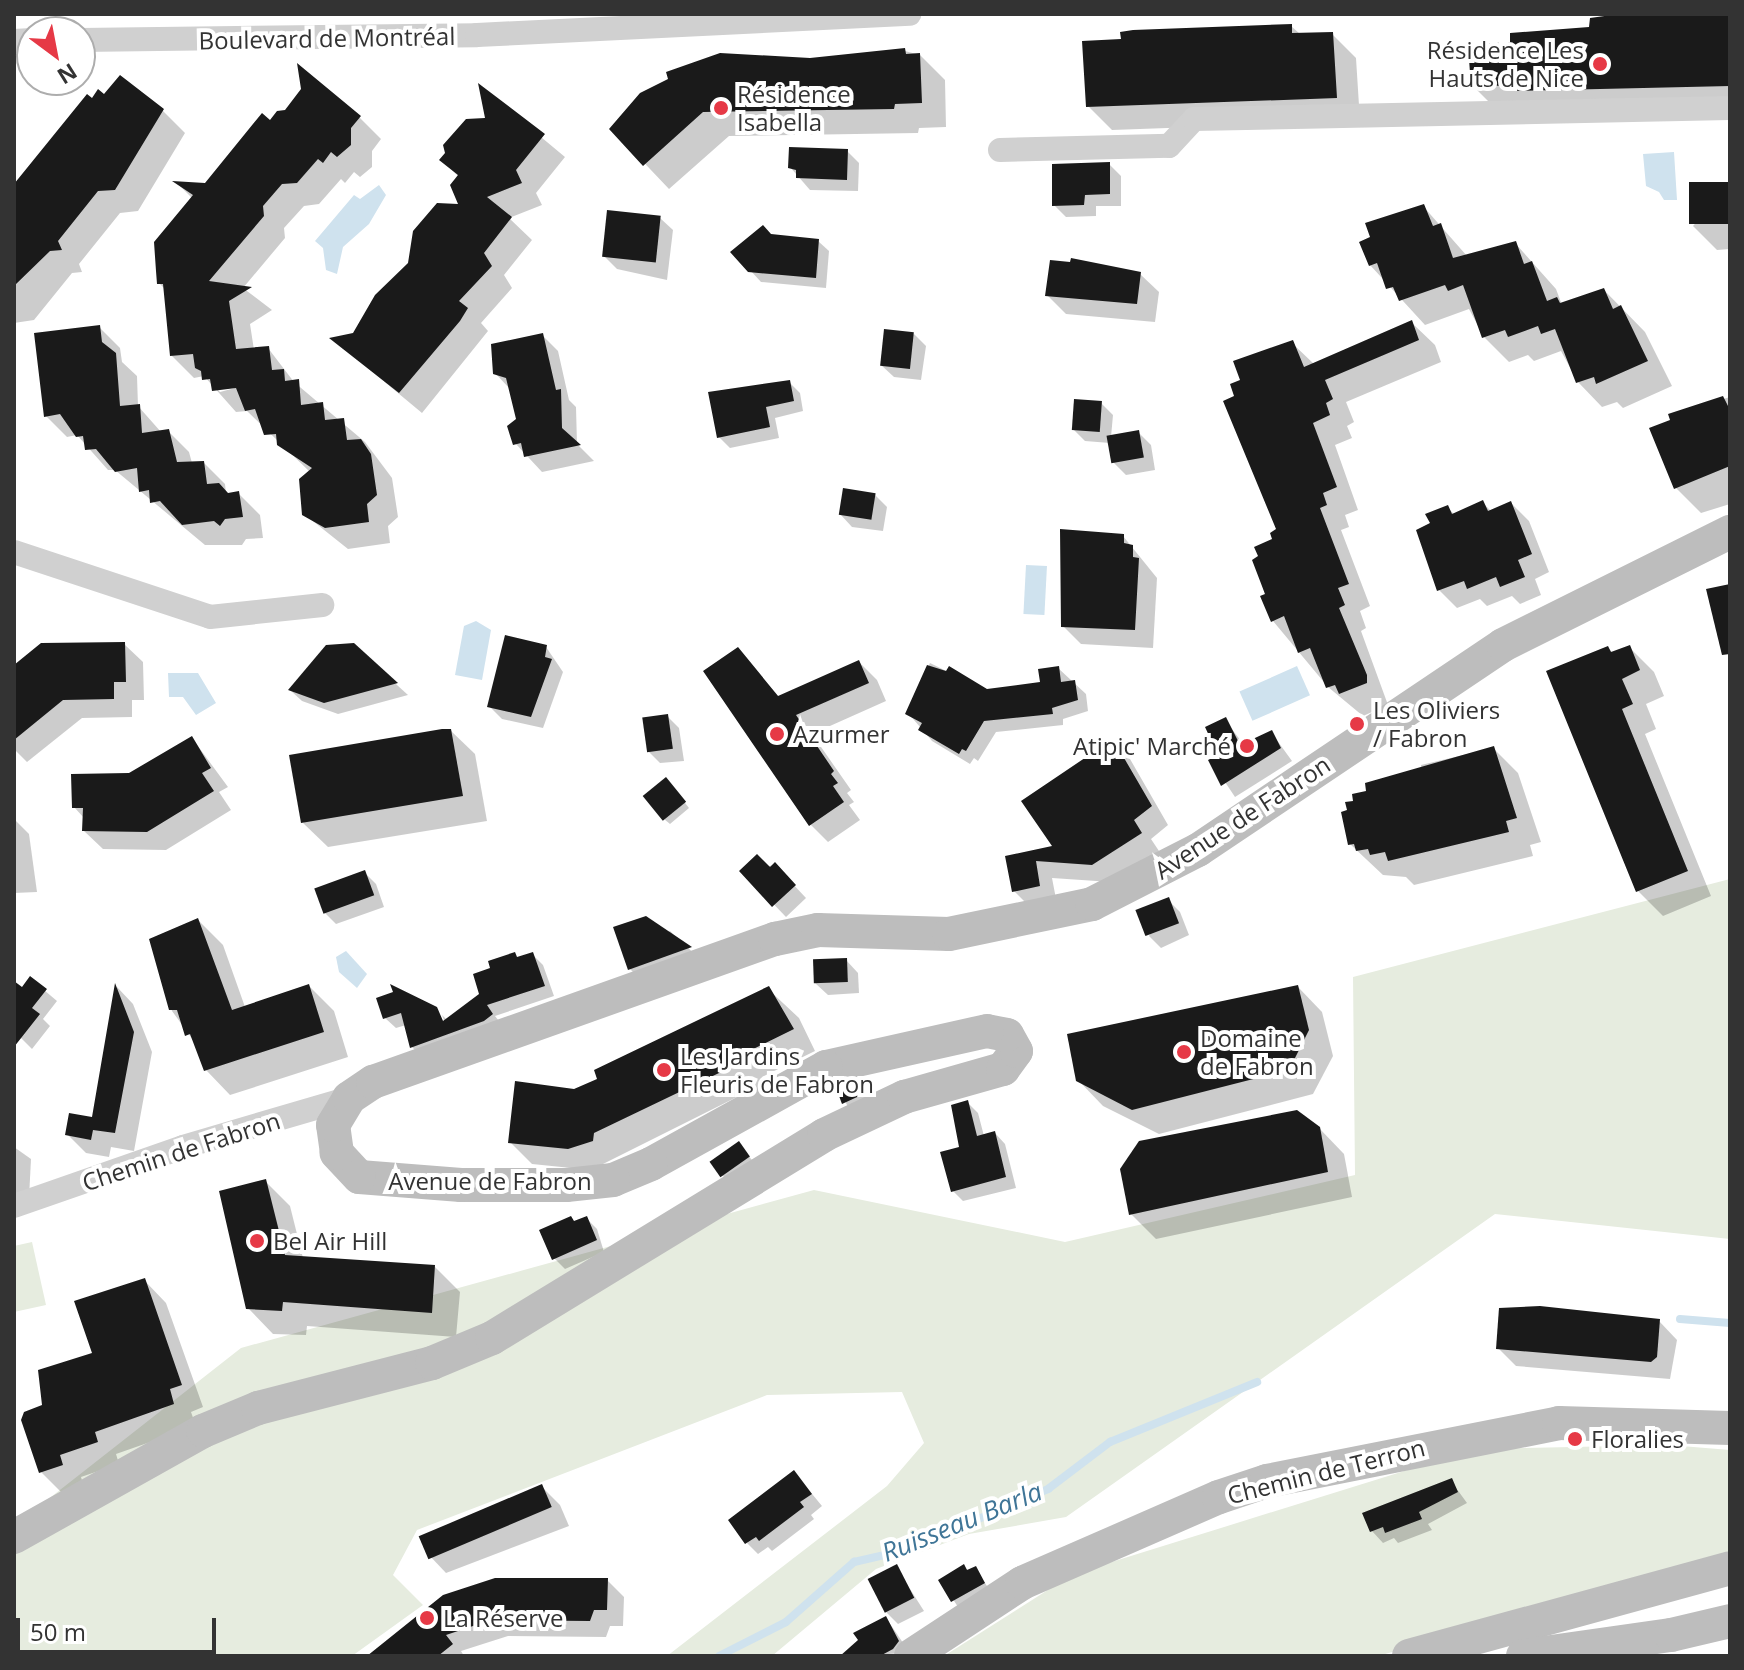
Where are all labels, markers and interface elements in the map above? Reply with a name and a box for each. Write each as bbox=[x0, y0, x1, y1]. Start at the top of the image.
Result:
north arrow bbox=[16, 16, 96, 96]
street label: Boulevard de Montréal bbox=[198, 21, 456, 55]
place label: Résidence Les Hauts de Nice bbox=[1427, 36, 1584, 92]
marker: Résidence Les Hauts de Nice bbox=[1591, 55, 1609, 73]
text: N bbox=[52, 57, 83, 92]
place label: Résidence Isabella bbox=[737, 80, 851, 136]
marker: Résidence Isabella bbox=[712, 99, 730, 117]
place label: Les Oliviers / Fabron bbox=[1373, 696, 1500, 752]
marker: Les Oliviers / Fabron bbox=[1348, 715, 1366, 733]
place label: Azurmer bbox=[793, 720, 889, 748]
marker: Azurmer bbox=[768, 725, 786, 743]
place label: Atipic' Marché bbox=[1073, 732, 1231, 760]
marker: Atipic' Marché bbox=[1238, 737, 1256, 755]
street label: Avenue de Fabron bbox=[1149, 749, 1335, 885]
place label: Domaine de Fabron bbox=[1200, 1024, 1314, 1080]
place label: Les Jardins Fleuris de Fabron bbox=[680, 1042, 874, 1098]
marker: Domaine de Fabron bbox=[1175, 1043, 1193, 1061]
marker: Les Jardins Fleuris de Fabron bbox=[655, 1061, 673, 1079]
street label: Chemin de Fabron bbox=[78, 1105, 284, 1197]
street label: Avenue de Fabron bbox=[388, 1167, 592, 1195]
place label: Bel Air Hill bbox=[273, 1227, 387, 1255]
marker: Bel Air Hill bbox=[248, 1232, 266, 1250]
place label: Floralies bbox=[1591, 1425, 1684, 1453]
marker: Floralies bbox=[1566, 1430, 1584, 1448]
street label: Chemin de Terron bbox=[1224, 1433, 1428, 1509]
water label: Ruisseau Barla bbox=[877, 1476, 1047, 1568]
scale bar bbox=[20, 1602, 220, 1652]
place label: La Réserve bbox=[443, 1604, 564, 1632]
marker: La Réserve bbox=[418, 1609, 436, 1627]
text: 50 m bbox=[30, 1615, 86, 1648]

